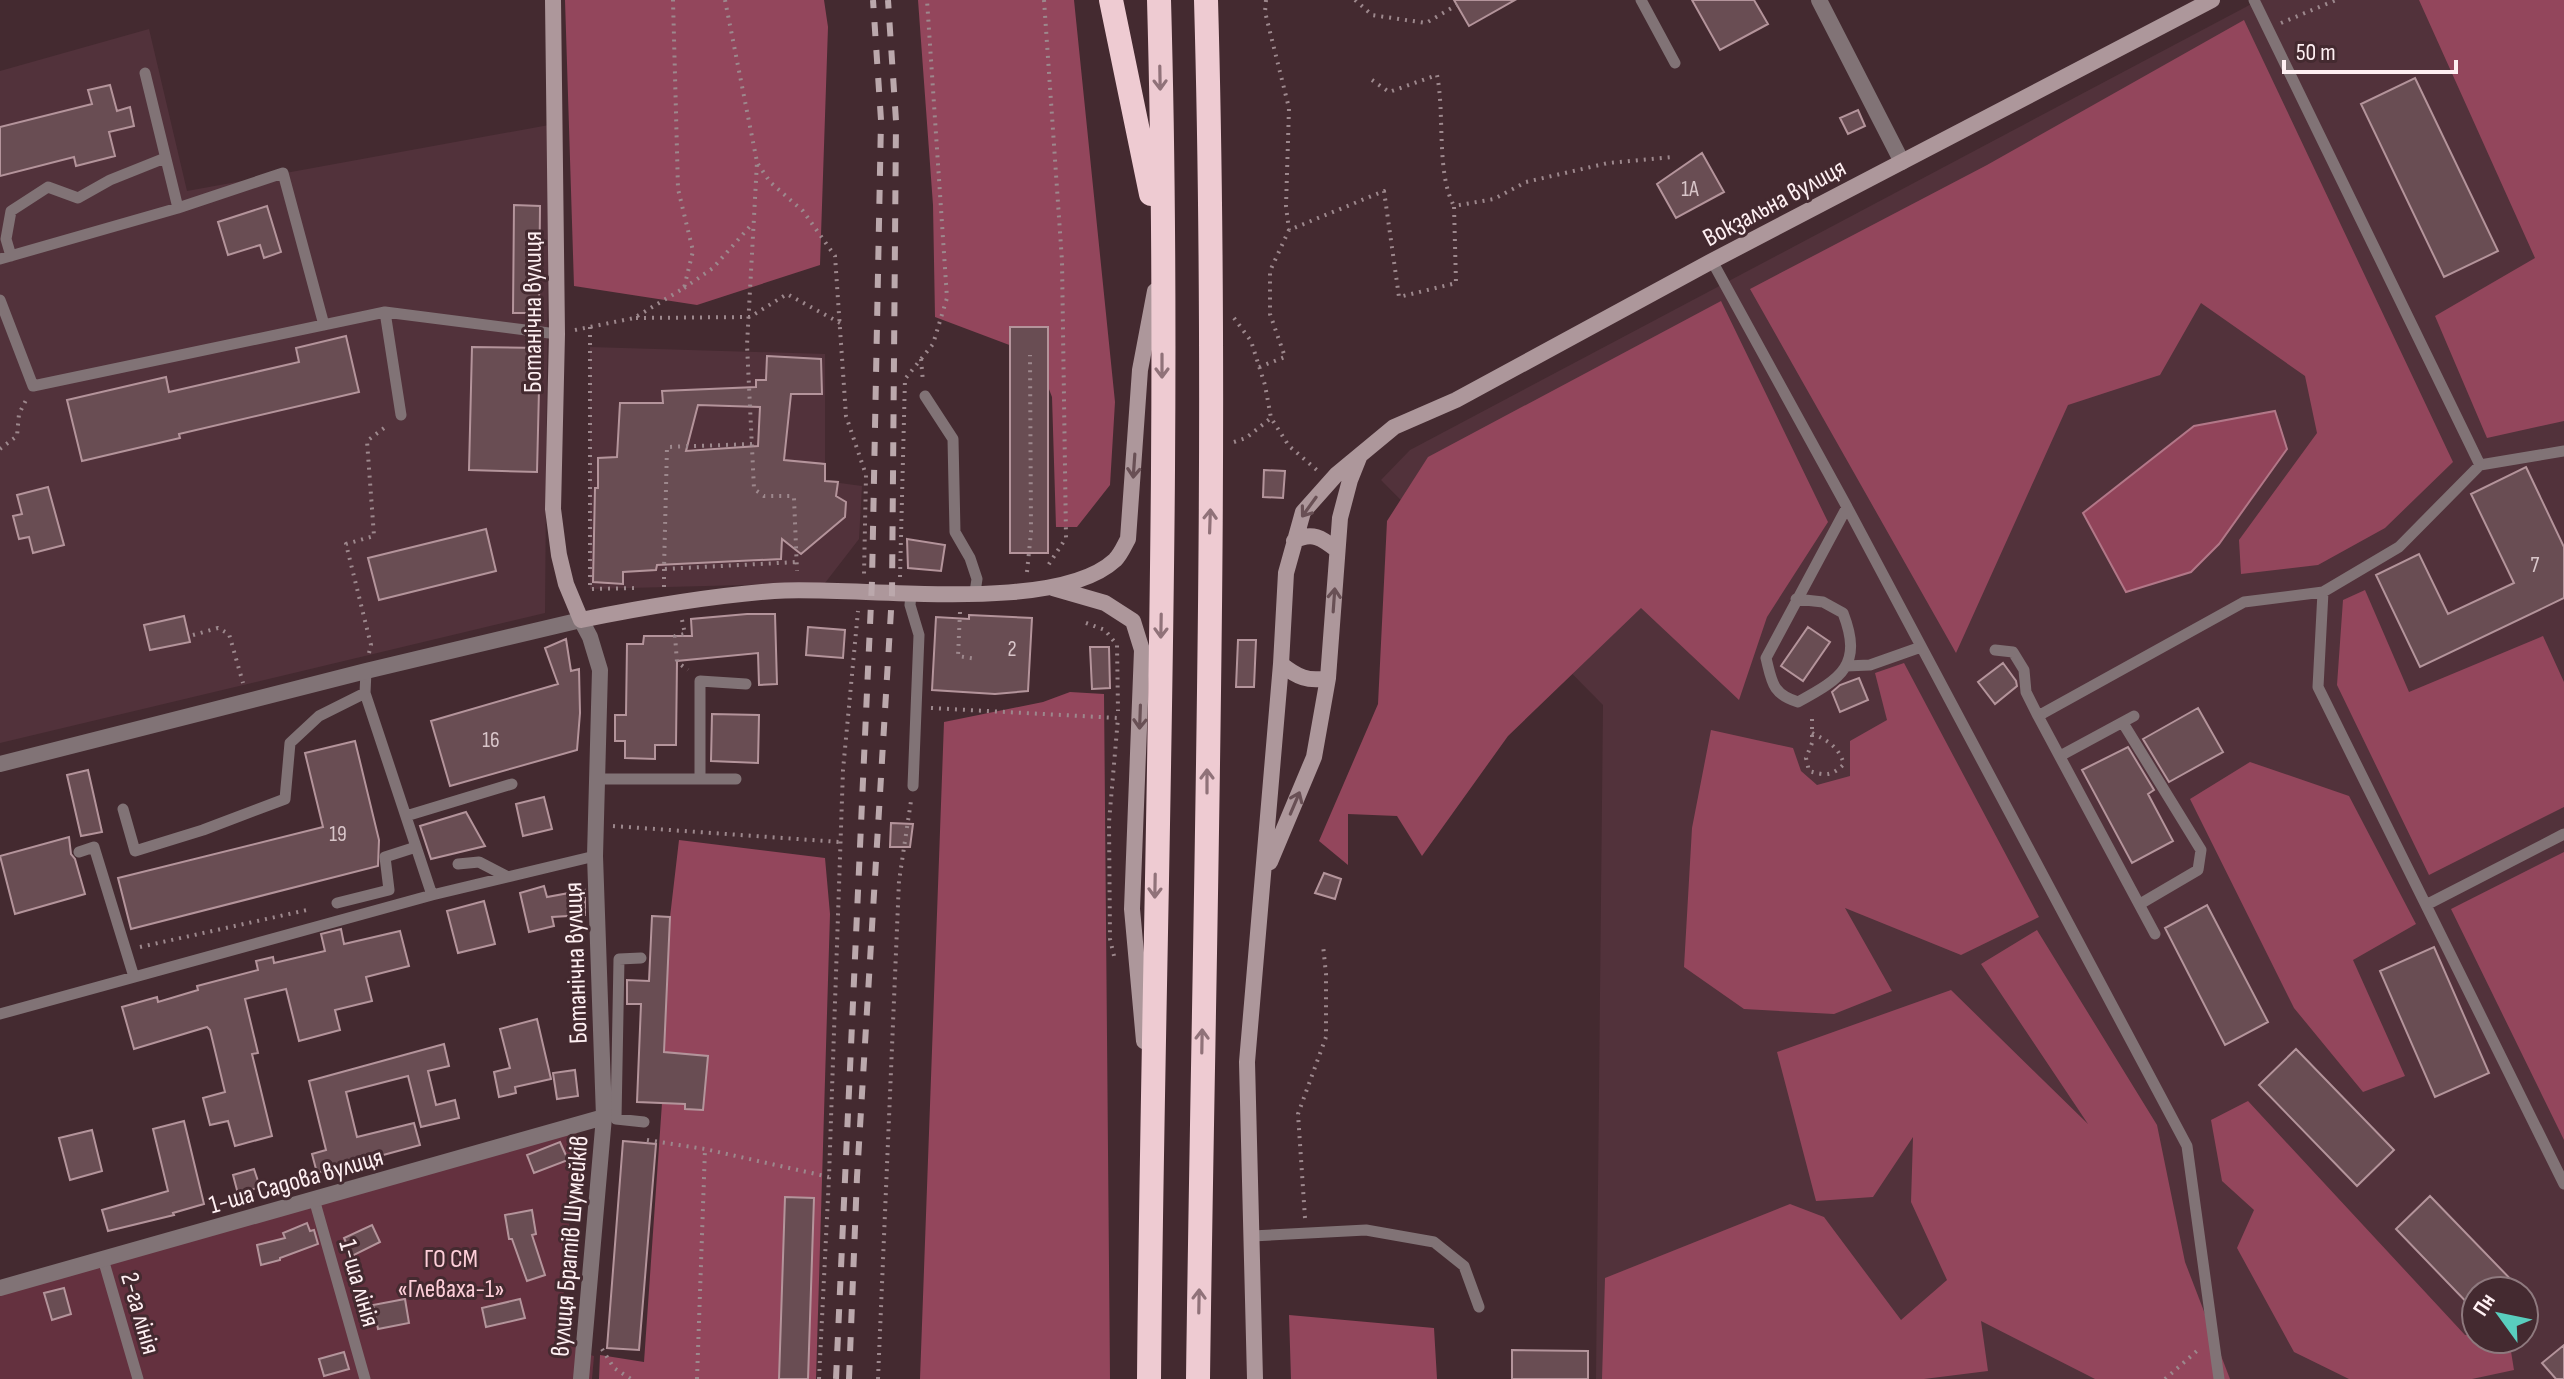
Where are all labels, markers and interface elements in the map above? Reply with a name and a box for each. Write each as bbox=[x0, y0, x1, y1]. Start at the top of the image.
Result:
scale bar bbox=[2284, 24, 2456, 74]
text: 50 m bbox=[2296, 38, 2336, 67]
one-way arrow bbox=[1153, 64, 1168, 91]
street label: Вокзальна вулиця bbox=[1698, 153, 1851, 254]
house number: 1А bbox=[1681, 176, 1699, 203]
street label: Ботанічна вулиця bbox=[518, 231, 549, 393]
one-way arrow bbox=[1154, 352, 1170, 379]
one-way arrow bbox=[1126, 452, 1141, 479]
one-way arrow bbox=[1301, 496, 1318, 517]
one-way arrow bbox=[1203, 508, 1218, 535]
house number: 7 bbox=[2531, 552, 2540, 579]
one-way arrow bbox=[1327, 587, 1342, 614]
one-way arrow bbox=[1153, 612, 1168, 639]
house number: 2 bbox=[1007, 636, 1017, 663]
one-way arrow bbox=[1132, 703, 1147, 730]
house number: 16 bbox=[482, 727, 500, 754]
one-way arrow bbox=[1199, 768, 1215, 795]
one-way arrow bbox=[1288, 791, 1303, 816]
house number: 19 bbox=[329, 821, 347, 848]
one-way arrow bbox=[1148, 872, 1163, 899]
street label: Ботанічна вулиця bbox=[558, 882, 595, 1044]
one-way arrow bbox=[1194, 1028, 1210, 1055]
street label: вулиця Братів Шумейків bbox=[545, 1134, 596, 1358]
street label: 1-ша Садова вулиця bbox=[206, 1142, 387, 1221]
street label: 1-ша лінія bbox=[331, 1236, 386, 1331]
park label: ГО СМ «Глеваха-1» bbox=[398, 1244, 504, 1305]
street label: 2-га лінія bbox=[113, 1269, 166, 1358]
north arrow bbox=[2460, 1275, 2540, 1355]
one-way arrow bbox=[1191, 1288, 1207, 1315]
text: Пн bbox=[2467, 1289, 2502, 1321]

